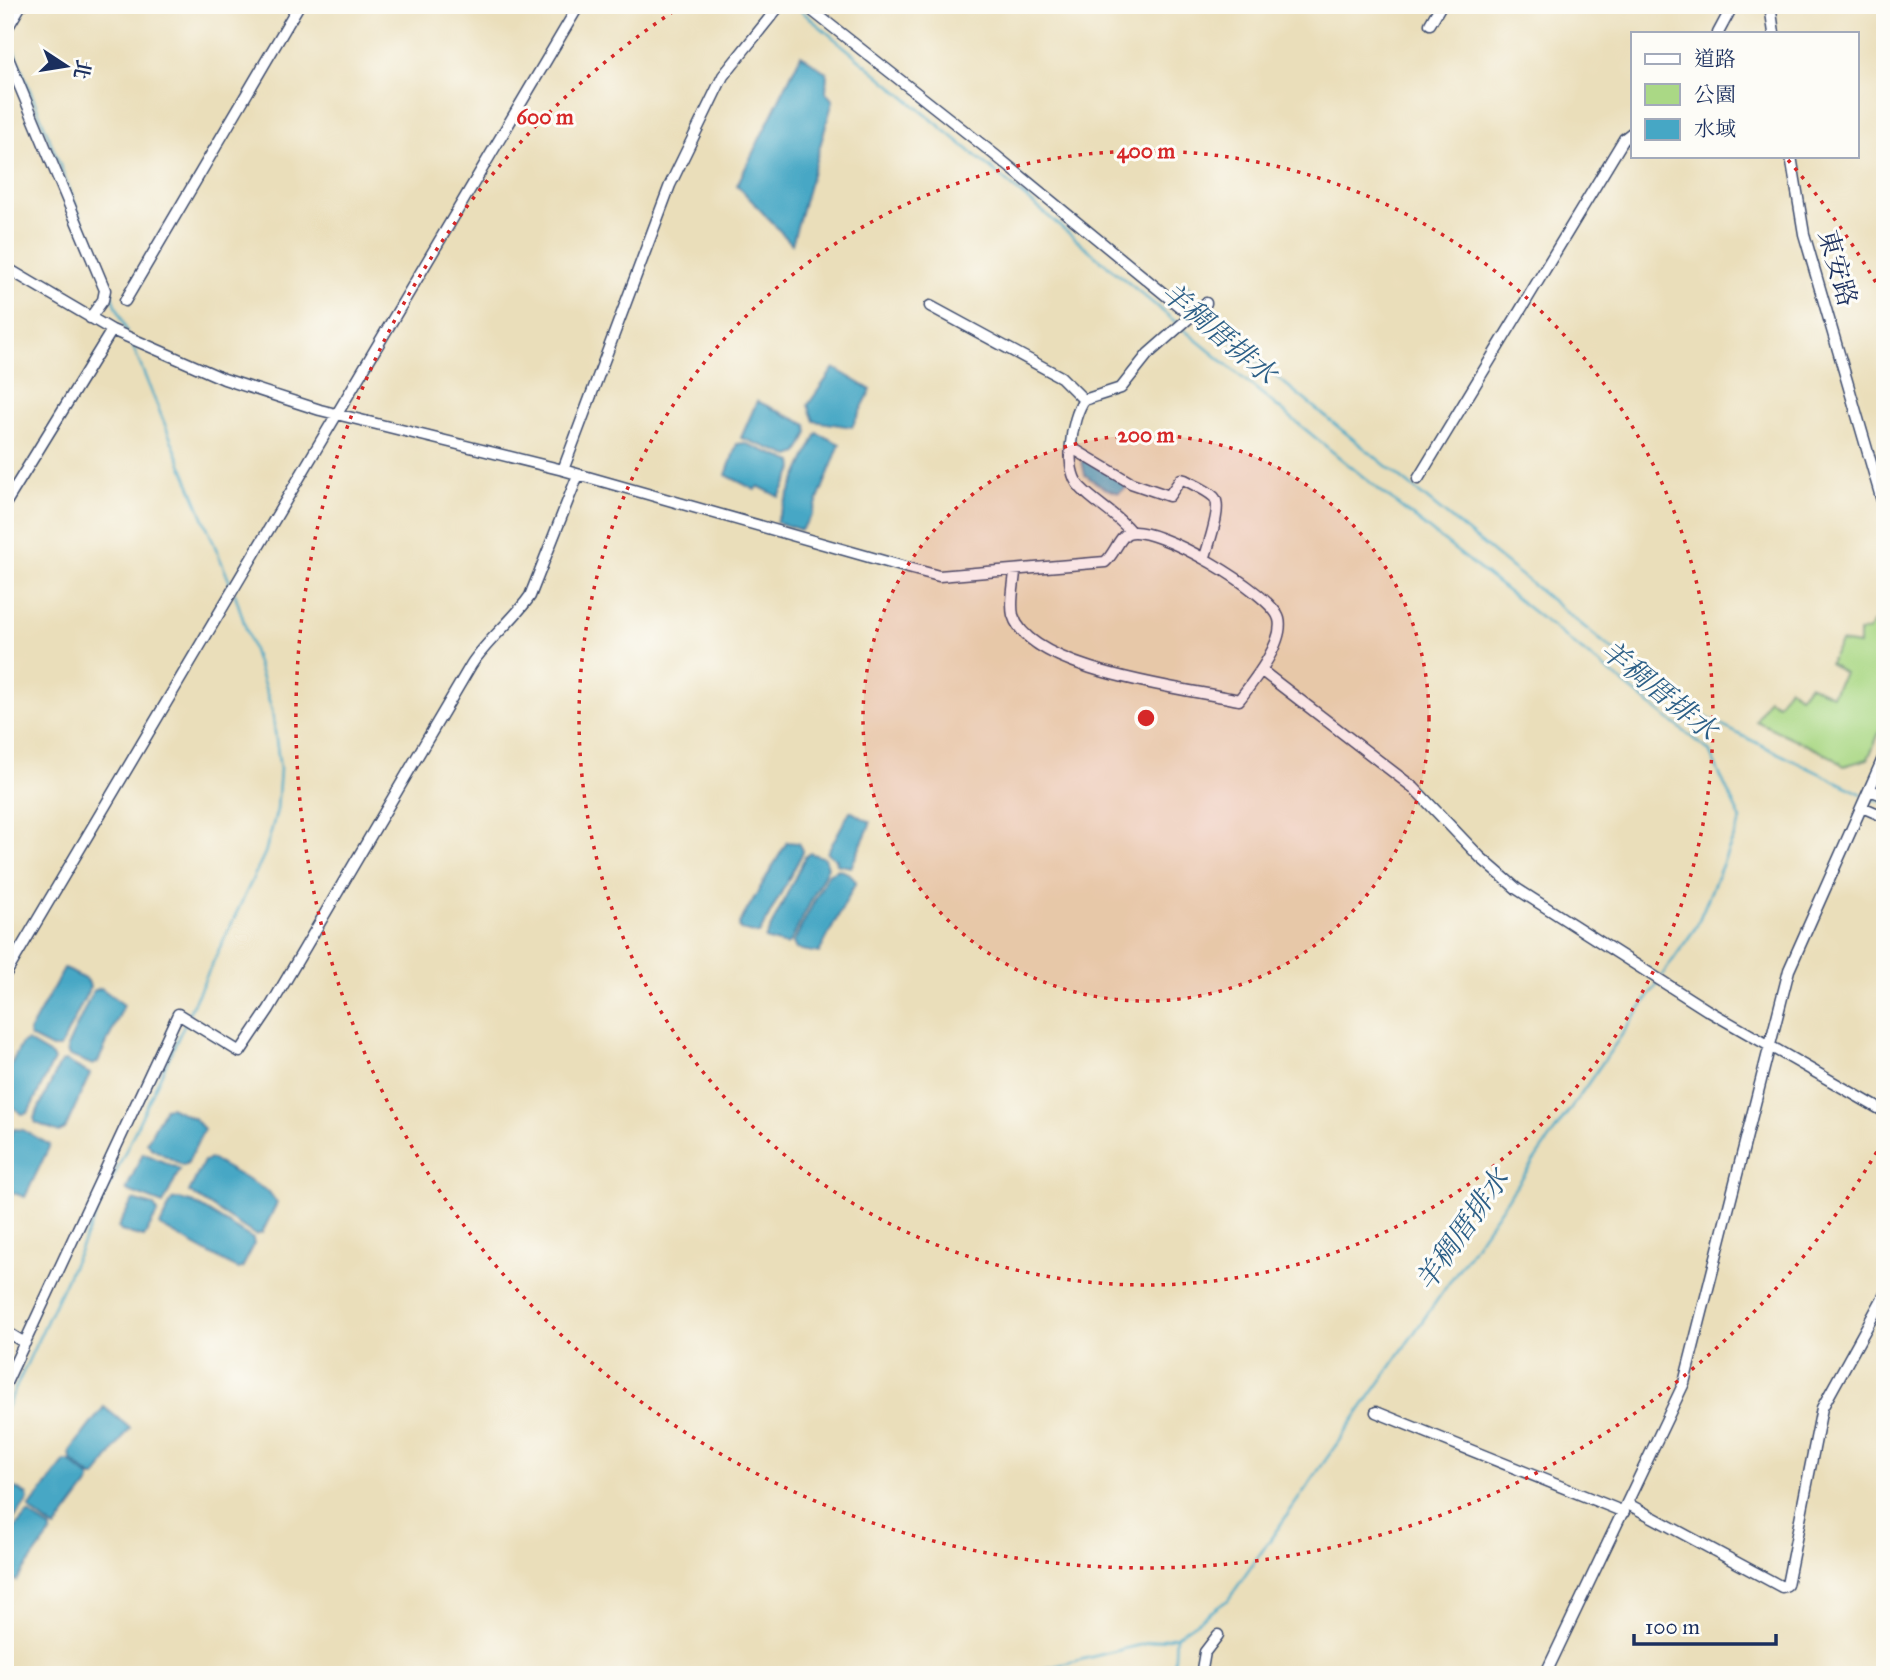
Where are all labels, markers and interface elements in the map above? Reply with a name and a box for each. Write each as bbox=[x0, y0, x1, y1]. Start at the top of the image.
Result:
north arrow bbox=[32, 32, 102, 102]
legend bbox=[1631, 32, 1858, 158]
text: 道路 bbox=[1694, 46, 1736, 72]
text: 北 bbox=[69, 58, 95, 81]
text: 公園 bbox=[1694, 82, 1736, 108]
text: 600 m bbox=[516, 104, 574, 130]
text: 水域 bbox=[1694, 116, 1736, 142]
text: 400 m bbox=[1117, 138, 1176, 164]
street label: 東安路 bbox=[1812, 226, 1864, 310]
water label: 羊稠厝排水 bbox=[1154, 275, 1286, 393]
text: 200 m bbox=[1118, 422, 1175, 448]
water label: 羊稠厝排水 bbox=[1594, 632, 1727, 750]
centre of rings bbox=[1134, 706, 1158, 730]
water label: 羊稠厝排水 bbox=[1408, 1160, 1518, 1297]
scale bar bbox=[1634, 1603, 1776, 1647]
text: 100 m bbox=[1645, 1614, 1700, 1640]

